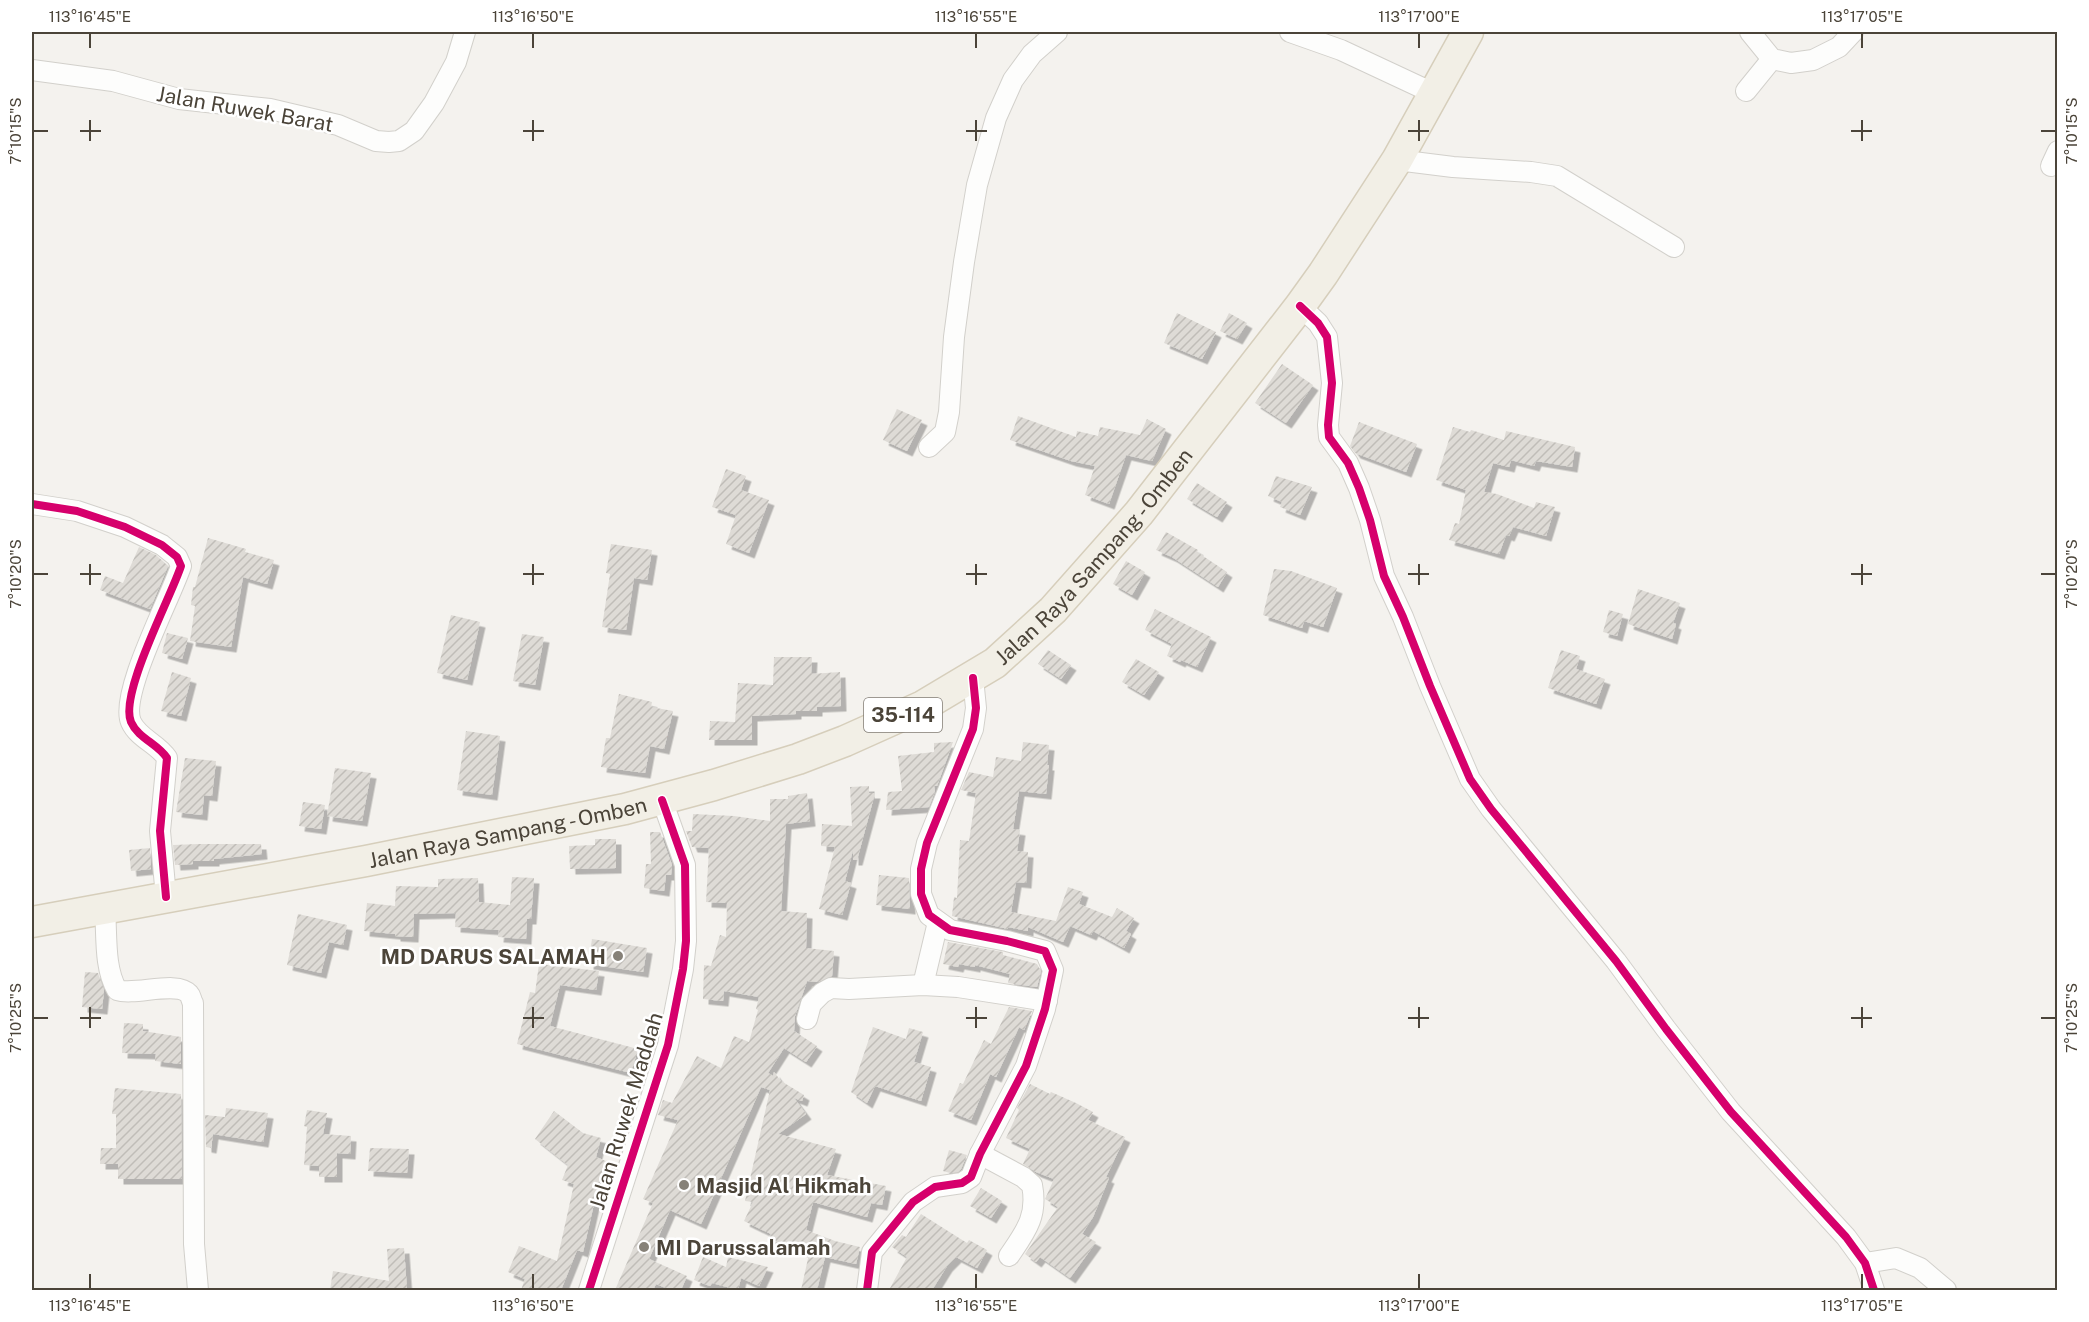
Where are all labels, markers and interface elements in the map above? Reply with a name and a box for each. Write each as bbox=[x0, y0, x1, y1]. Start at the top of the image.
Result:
text: 113°16'45"E bbox=[49, 8, 131, 25]
text: 113°16'50"E bbox=[492, 8, 574, 25]
text: 113°16'55"E bbox=[935, 8, 1017, 25]
text: 113°17'00"E bbox=[1378, 8, 1460, 25]
text: 113°17'05"E bbox=[1821, 8, 1903, 25]
street label: Jalan Ruwek Barat bbox=[155, 81, 335, 137]
text: 7°10'15"S bbox=[7, 97, 24, 165]
text: 7°10'15"S bbox=[2063, 97, 2080, 165]
street label: Jalan Raya Sampang - Omben bbox=[989, 443, 1197, 670]
text: 7°10'20"S bbox=[7, 539, 24, 609]
text: 7°10'20"S bbox=[2063, 539, 2080, 609]
road number: 35-114 bbox=[864, 698, 942, 732]
street label: Jalan Raya Sampang - Omben bbox=[366, 791, 649, 873]
place label: MD DARUS SALAMAH bbox=[381, 944, 606, 969]
marker: MD DARUS SALAMAH bbox=[611, 949, 625, 963]
text: 7°10'25"S bbox=[7, 983, 24, 1053]
text: 7°10'25"S bbox=[2063, 983, 2080, 1053]
street label: Jalan Ruwek Maddah bbox=[584, 1009, 668, 1213]
place label: Masjid Al Hikmah bbox=[696, 1173, 871, 1198]
marker: Masjid Al Hikmah bbox=[677, 1178, 691, 1192]
place label: MI Darussalamah bbox=[656, 1235, 830, 1260]
marker: MI Darussalamah bbox=[637, 1240, 651, 1254]
text: 113°16'45"E bbox=[49, 1297, 131, 1314]
text: 113°16'50"E bbox=[492, 1297, 574, 1314]
text: 113°16'55"E bbox=[935, 1297, 1017, 1314]
text: 113°17'00"E bbox=[1378, 1297, 1460, 1314]
text: 113°17'05"E bbox=[1821, 1297, 1903, 1314]

